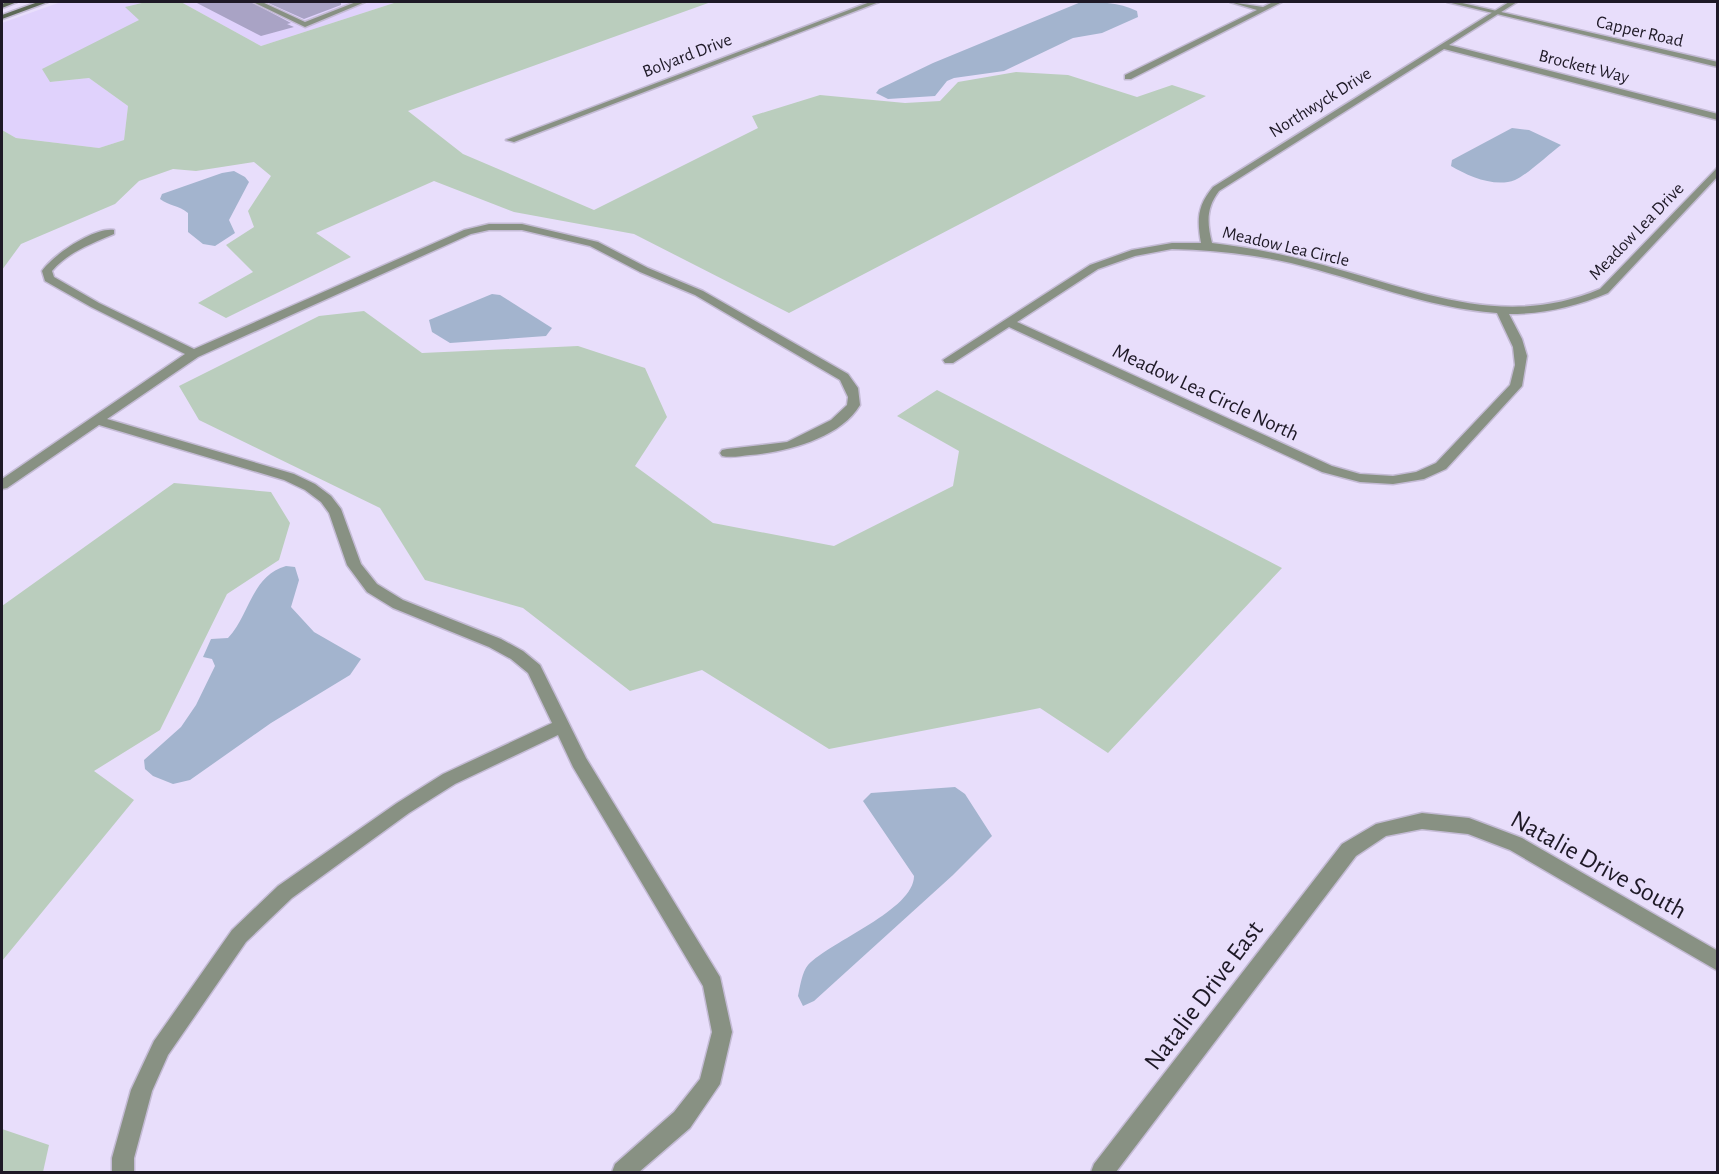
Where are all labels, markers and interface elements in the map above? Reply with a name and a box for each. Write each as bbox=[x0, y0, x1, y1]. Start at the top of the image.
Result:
street label: Capper Road bbox=[1594, 13, 1685, 51]
street label: Bolyard Drive bbox=[640, 31, 734, 81]
street label: Brockett Way bbox=[1537, 47, 1631, 87]
street label: Northwyck Drive bbox=[1266, 64, 1375, 141]
street label: Meadow Lea Drive bbox=[1586, 180, 1688, 284]
street label: Meadow Lea Circle bbox=[1221, 224, 1351, 270]
street label: Meadow Lea Circle North bbox=[1109, 340, 1302, 445]
street label: Natalie Drive South bbox=[1506, 806, 1691, 924]
street label: Natalie Drive East bbox=[1140, 916, 1268, 1075]

